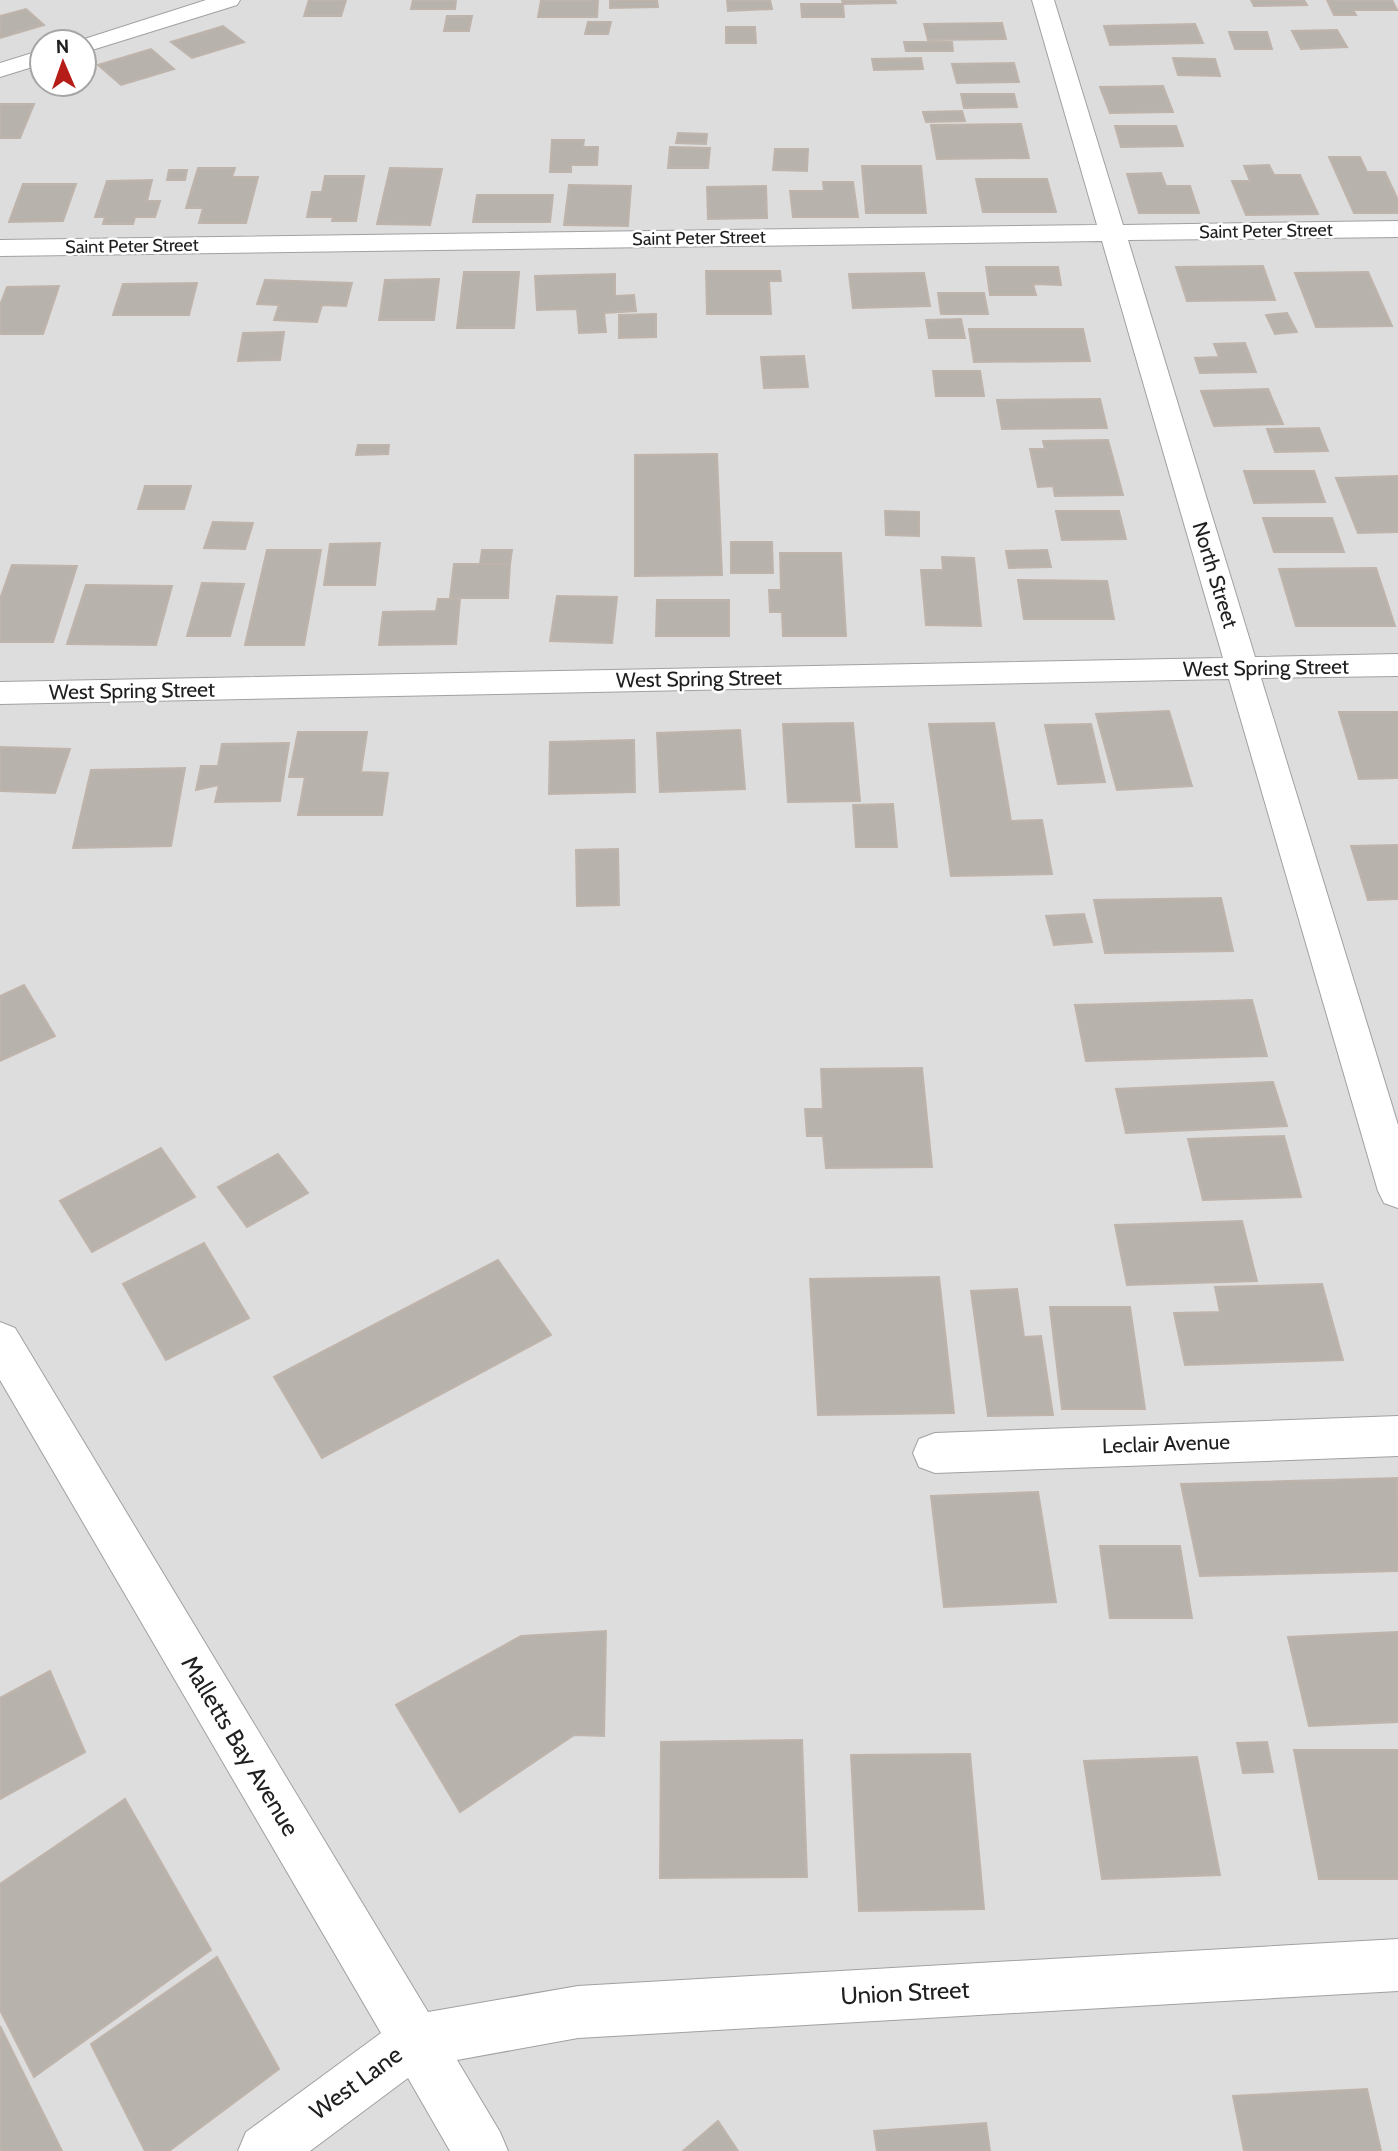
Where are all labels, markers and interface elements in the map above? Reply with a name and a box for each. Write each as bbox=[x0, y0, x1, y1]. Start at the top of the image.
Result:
north arrow bbox=[28, 28, 98, 98]
text: N bbox=[55, 35, 70, 58]
street label: Saint Peter Street bbox=[1199, 219, 1333, 243]
street label: Saint Peter Street bbox=[632, 226, 766, 250]
street label: Saint Peter Street bbox=[65, 234, 199, 258]
street label: North Street bbox=[1187, 519, 1243, 631]
street label: West Spring Street bbox=[1183, 654, 1349, 681]
street label: West Spring Street bbox=[616, 665, 782, 692]
street label: West Spring Street bbox=[49, 677, 215, 704]
street label: Leclair Avenue bbox=[1102, 1429, 1231, 1458]
street label: Malletts Bay Avenue bbox=[175, 1650, 306, 1841]
street label: Union Street bbox=[840, 1975, 970, 2010]
street label: West Lane bbox=[304, 2039, 407, 2126]

